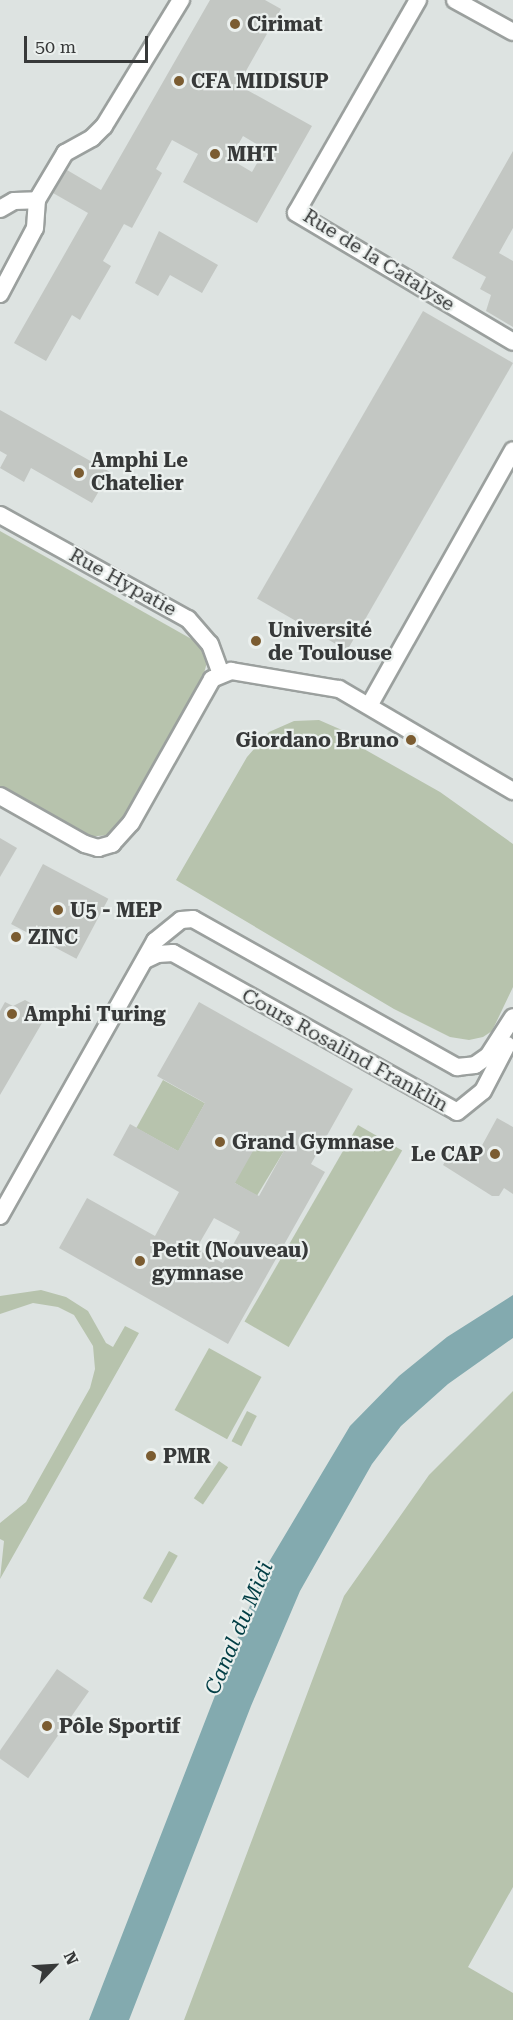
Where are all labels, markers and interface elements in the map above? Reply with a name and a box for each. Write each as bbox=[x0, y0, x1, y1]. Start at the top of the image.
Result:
place label: Cirimat bbox=[247, 12, 323, 36]
marker: Cirimat bbox=[228, 17, 242, 31]
scale bar bbox=[27, 24, 152, 62]
text: 50 m bbox=[35, 36, 76, 57]
place label: CFA MIDISUP bbox=[191, 69, 329, 93]
marker: CFA MIDISUP bbox=[172, 74, 186, 88]
place label: MHT bbox=[227, 142, 277, 166]
marker: MHT bbox=[208, 147, 222, 161]
street label: Rue de la Catalyse bbox=[299, 204, 459, 316]
place label: Amphi Le Chatelier bbox=[91, 449, 188, 496]
marker: Amphi Le Chatelier bbox=[72, 466, 86, 480]
street label: Rue Hypatie bbox=[65, 543, 181, 621]
place label: Université de Toulouse bbox=[268, 618, 392, 665]
marker: Université de Toulouse bbox=[249, 634, 263, 648]
place label: Giordano Bruno bbox=[236, 728, 399, 752]
marker: Giordano Bruno bbox=[404, 733, 418, 747]
place label: U5 - MEP bbox=[70, 898, 162, 922]
marker: U5 - MEP bbox=[51, 903, 65, 917]
place label: ZINC bbox=[28, 925, 78, 949]
marker: ZINC bbox=[9, 930, 23, 944]
street label: Cours Rosalind Franklin bbox=[238, 983, 452, 1117]
place label: Amphi Turing bbox=[24, 1002, 166, 1026]
marker: Amphi Turing bbox=[5, 1007, 19, 1021]
place label: Grand Gymnase bbox=[232, 1130, 394, 1154]
marker: Grand Gymnase bbox=[213, 1135, 227, 1149]
place label: Le CAP bbox=[411, 1142, 483, 1166]
marker: Le CAP bbox=[488, 1147, 502, 1161]
place label: Petit (Nouveau) gymnase bbox=[152, 1238, 308, 1285]
marker: Petit (Nouveau) gymnase bbox=[133, 1254, 147, 1268]
place label: PMR bbox=[163, 1444, 211, 1468]
marker: PMR bbox=[144, 1449, 158, 1463]
water label: Canal du Midi bbox=[200, 1558, 278, 1698]
place label: Pôle Sportif bbox=[59, 1714, 180, 1738]
marker: Pôle Sportif bbox=[40, 1719, 54, 1733]
north arrow bbox=[24, 1936, 84, 1996]
text: N bbox=[60, 1949, 82, 1968]

